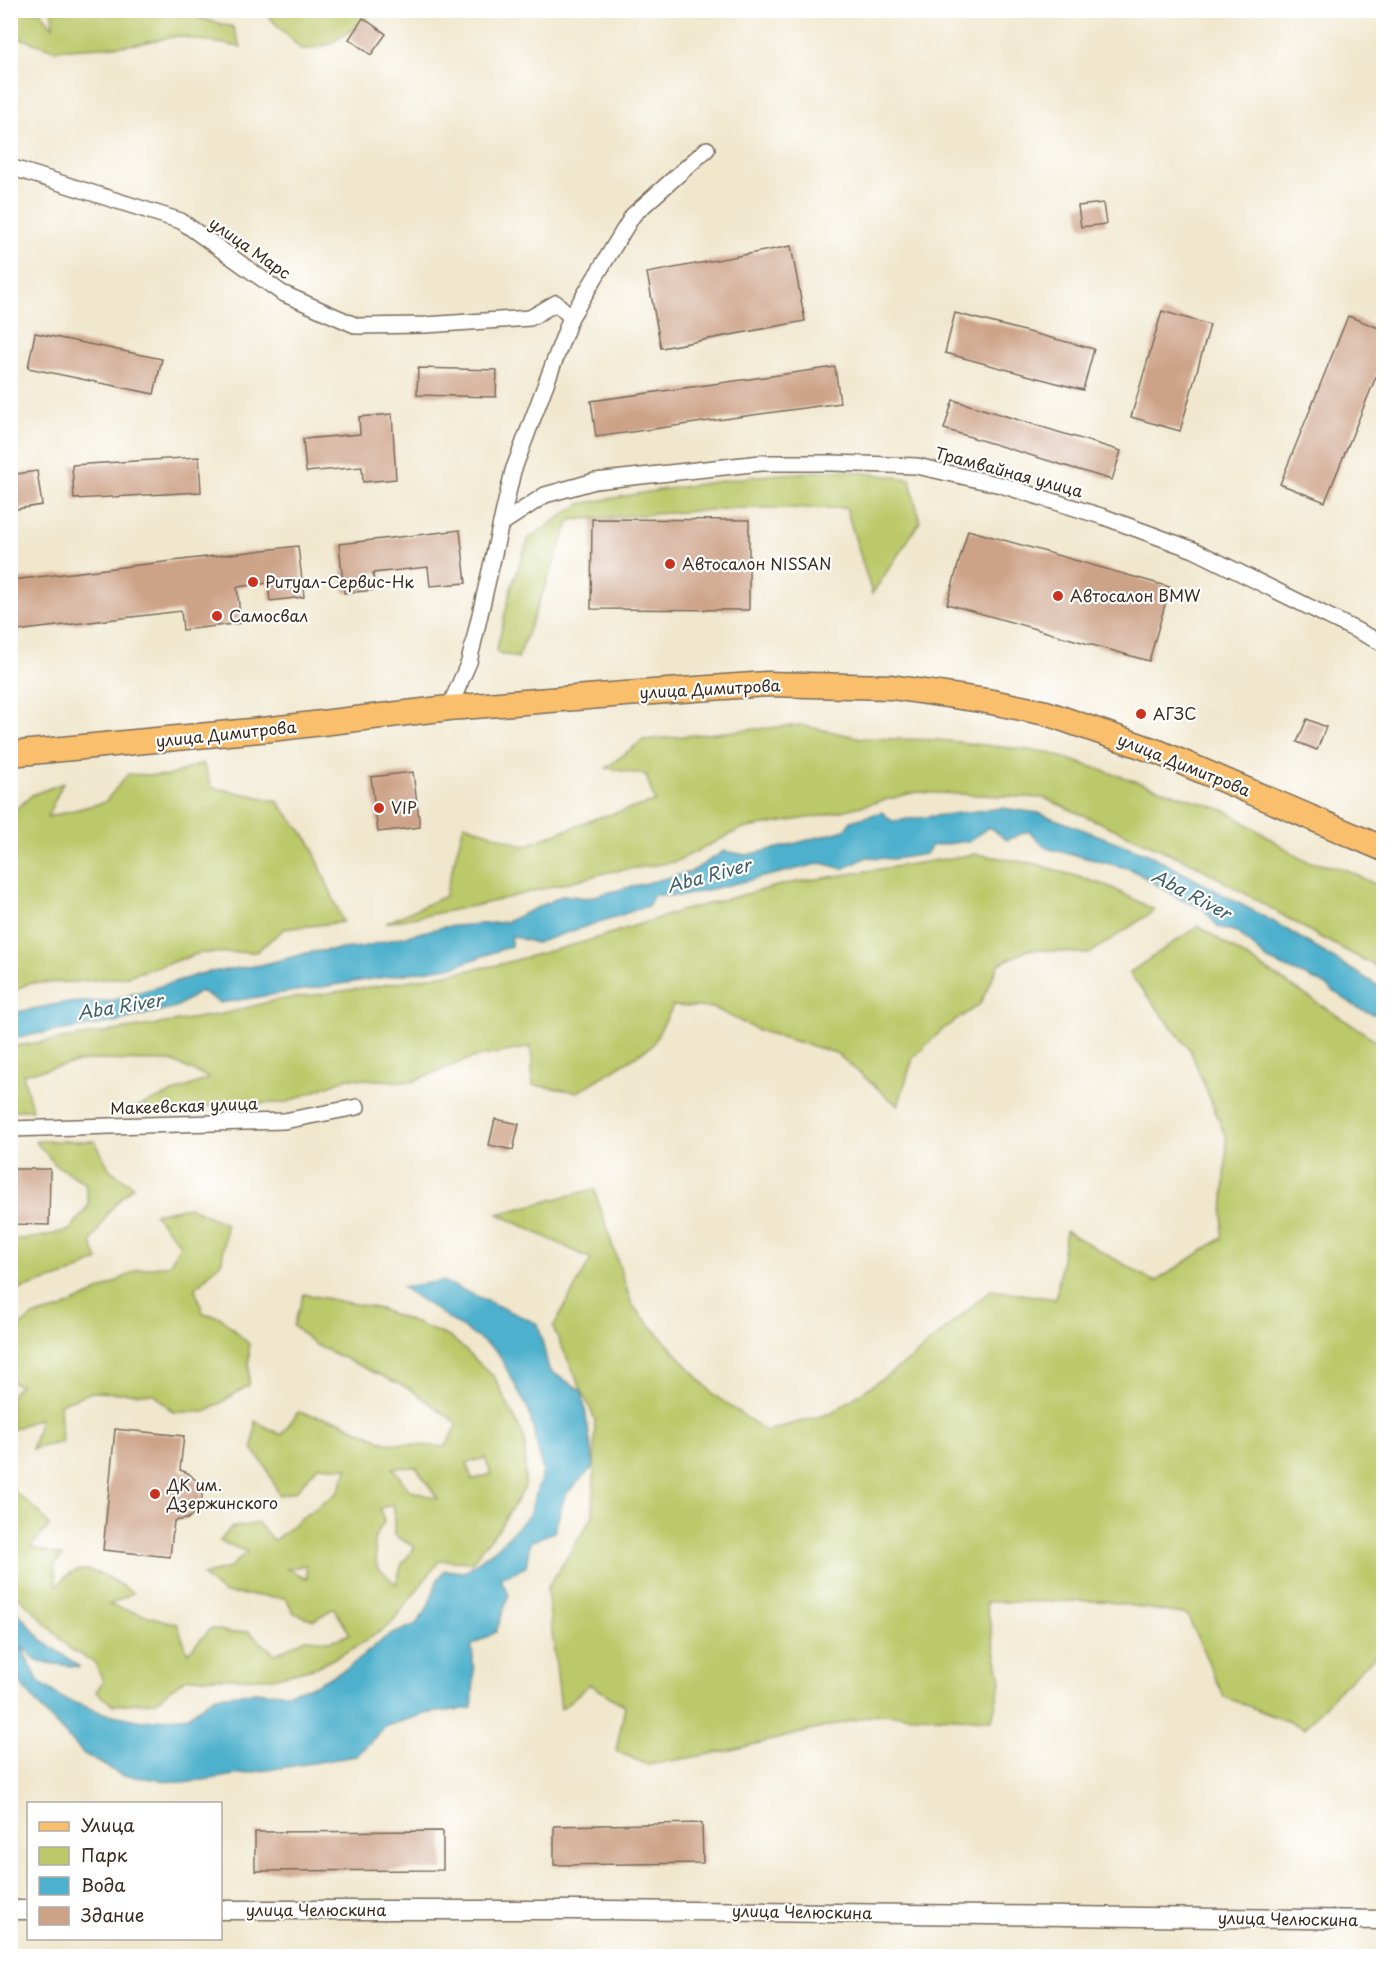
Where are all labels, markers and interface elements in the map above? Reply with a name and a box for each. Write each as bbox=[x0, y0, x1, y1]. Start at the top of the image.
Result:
street label: улица Марс bbox=[205, 210, 296, 284]
street label: Трамвайная улица bbox=[933, 440, 1086, 502]
place label: Автосалон NISSAN bbox=[682, 551, 831, 575]
marker: Автосалон NISSAN bbox=[663, 557, 677, 571]
place label: Ритуал-Сервис-Нк bbox=[265, 569, 414, 593]
marker: Ритуал-Сервис-Нк bbox=[246, 575, 260, 589]
place label: Автосалон BMW bbox=[1070, 583, 1201, 607]
marker: Автосалон BMW bbox=[1051, 589, 1065, 603]
place label: Самосвал bbox=[229, 603, 308, 627]
marker: Самосвал bbox=[210, 609, 224, 623]
street label: улица Димитрова bbox=[639, 672, 781, 704]
place label: АГЗС bbox=[1153, 701, 1197, 725]
marker: АГЗС bbox=[1134, 707, 1148, 721]
street label: улица Димитрова bbox=[154, 714, 297, 752]
street label: улица Димитрова bbox=[1114, 727, 1254, 802]
place label: VIP bbox=[391, 795, 417, 819]
marker: VIP bbox=[372, 801, 386, 815]
water label: Aba River bbox=[664, 850, 756, 899]
water label: Aba River bbox=[1147, 862, 1238, 927]
water label: Aba River bbox=[75, 985, 167, 1026]
street label: Макеевская улица bbox=[110, 1090, 258, 1120]
place label: ДК им. Дзержинского bbox=[166, 1472, 278, 1514]
marker: ДК им. Дзержинского bbox=[148, 1487, 162, 1501]
legend bbox=[27, 1802, 222, 1940]
text: Улица bbox=[81, 1811, 135, 1838]
text: Парк bbox=[81, 1841, 128, 1868]
text: Вода bbox=[81, 1871, 126, 1898]
street label: улица Челюскина bbox=[246, 1897, 386, 1921]
street label: улица Челюскина bbox=[732, 1898, 872, 1924]
text: Здание bbox=[81, 1901, 144, 1928]
street label: улица Челюскина bbox=[1218, 1905, 1358, 1931]

